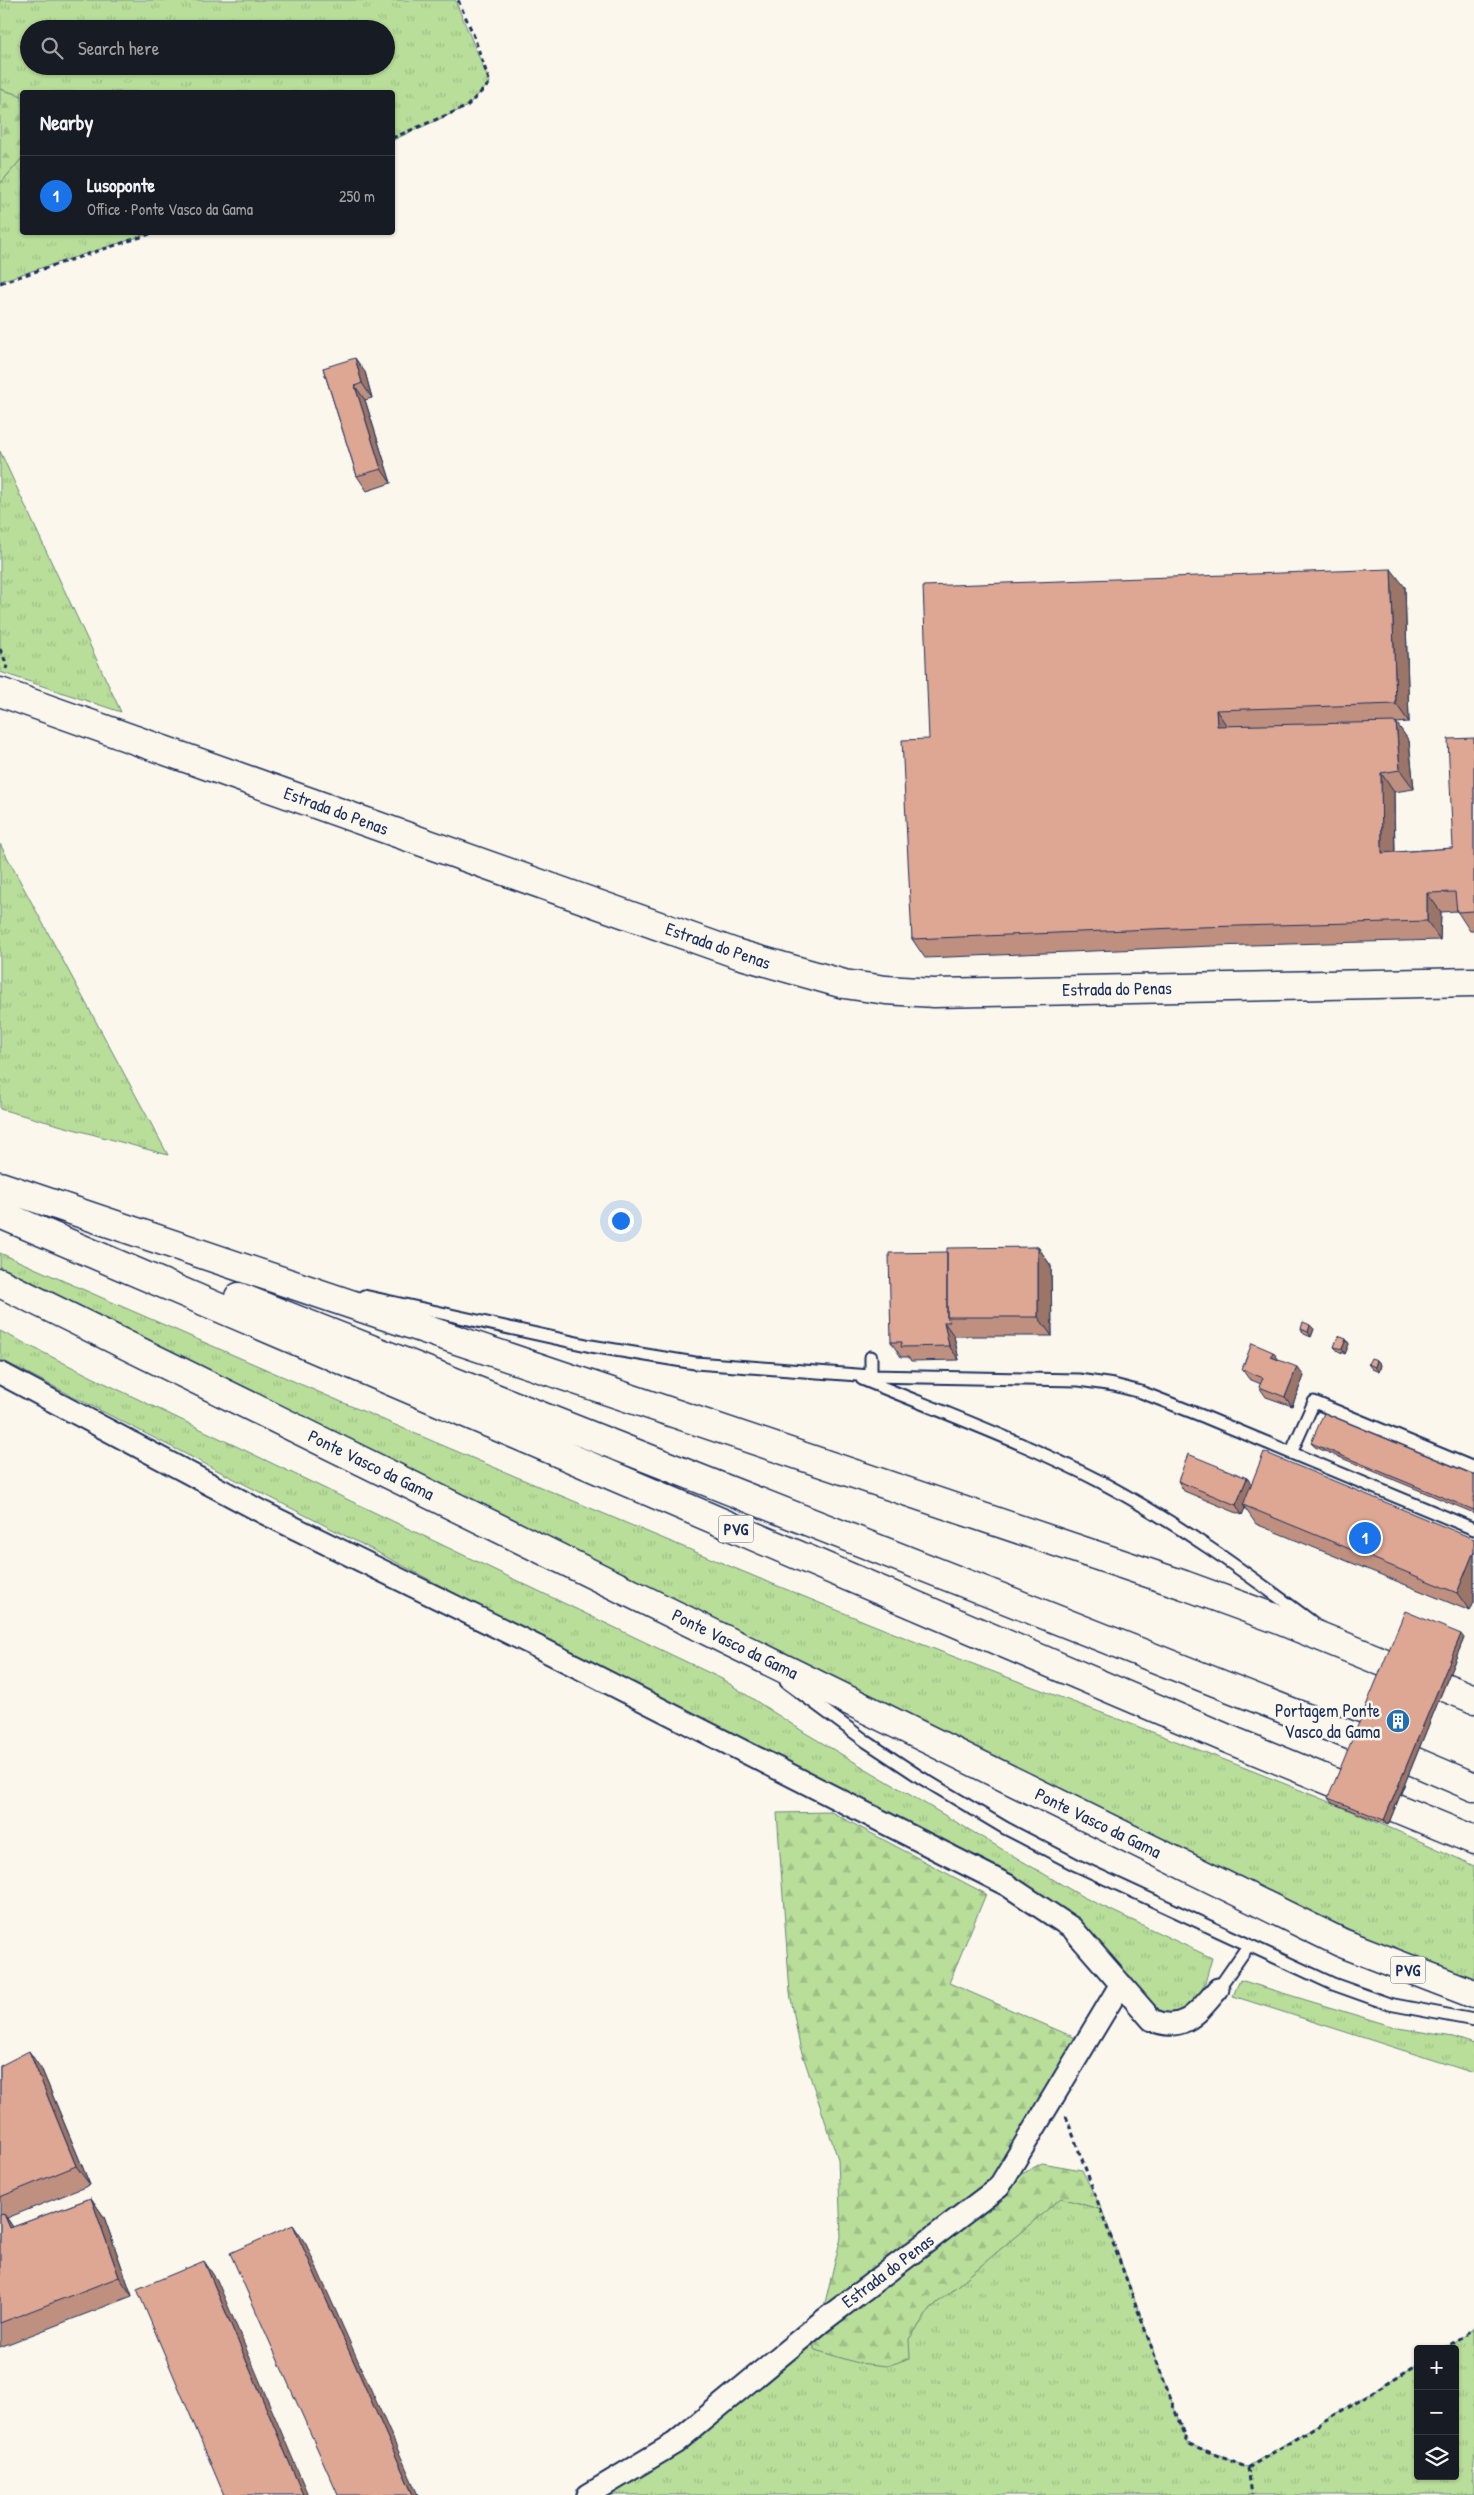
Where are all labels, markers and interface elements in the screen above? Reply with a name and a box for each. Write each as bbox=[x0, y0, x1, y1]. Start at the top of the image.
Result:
search box bbox=[20, 20, 395, 75]
icon: search bbox=[38, 34, 66, 62]
text: Search here bbox=[78, 35, 159, 61]
text: Nearby bbox=[40, 108, 93, 137]
text: Lusoponte bbox=[87, 172, 155, 198]
text: 1 bbox=[53, 185, 59, 207]
text: 250 m bbox=[339, 185, 375, 207]
text: Office · Ponte Vasco da Gama bbox=[87, 198, 253, 220]
street label: Estrada do Penas bbox=[280, 780, 392, 841]
street label: Estrada do Penas bbox=[662, 916, 774, 975]
street label: Estrada do Penas bbox=[1062, 975, 1172, 1002]
your location bbox=[608, 1208, 634, 1234]
street label: Ponte Vasco da Gama bbox=[304, 1423, 438, 1506]
road number: PVG bbox=[718, 1516, 754, 1542]
pin: 1 bbox=[1349, 1519, 1381, 1557]
street label: Ponte Vasco da Gama bbox=[668, 1602, 802, 1685]
place label: Portagem Ponte Vasco da Gama bbox=[1275, 1698, 1380, 1744]
building icon: Portagem Ponte Vasco da Gama bbox=[1385, 1708, 1411, 1734]
street label: Ponte Vasco da Gama bbox=[1031, 1781, 1165, 1864]
road number: PVG bbox=[1390, 1956, 1426, 1984]
street label: Estrada do Penas bbox=[836, 2228, 939, 2314]
map controls bbox=[1414, 2345, 1459, 2480]
button: + bbox=[1414, 2345, 1459, 2390]
button: − bbox=[1414, 2390, 1459, 2435]
button: layers bbox=[1414, 2435, 1459, 2480]

